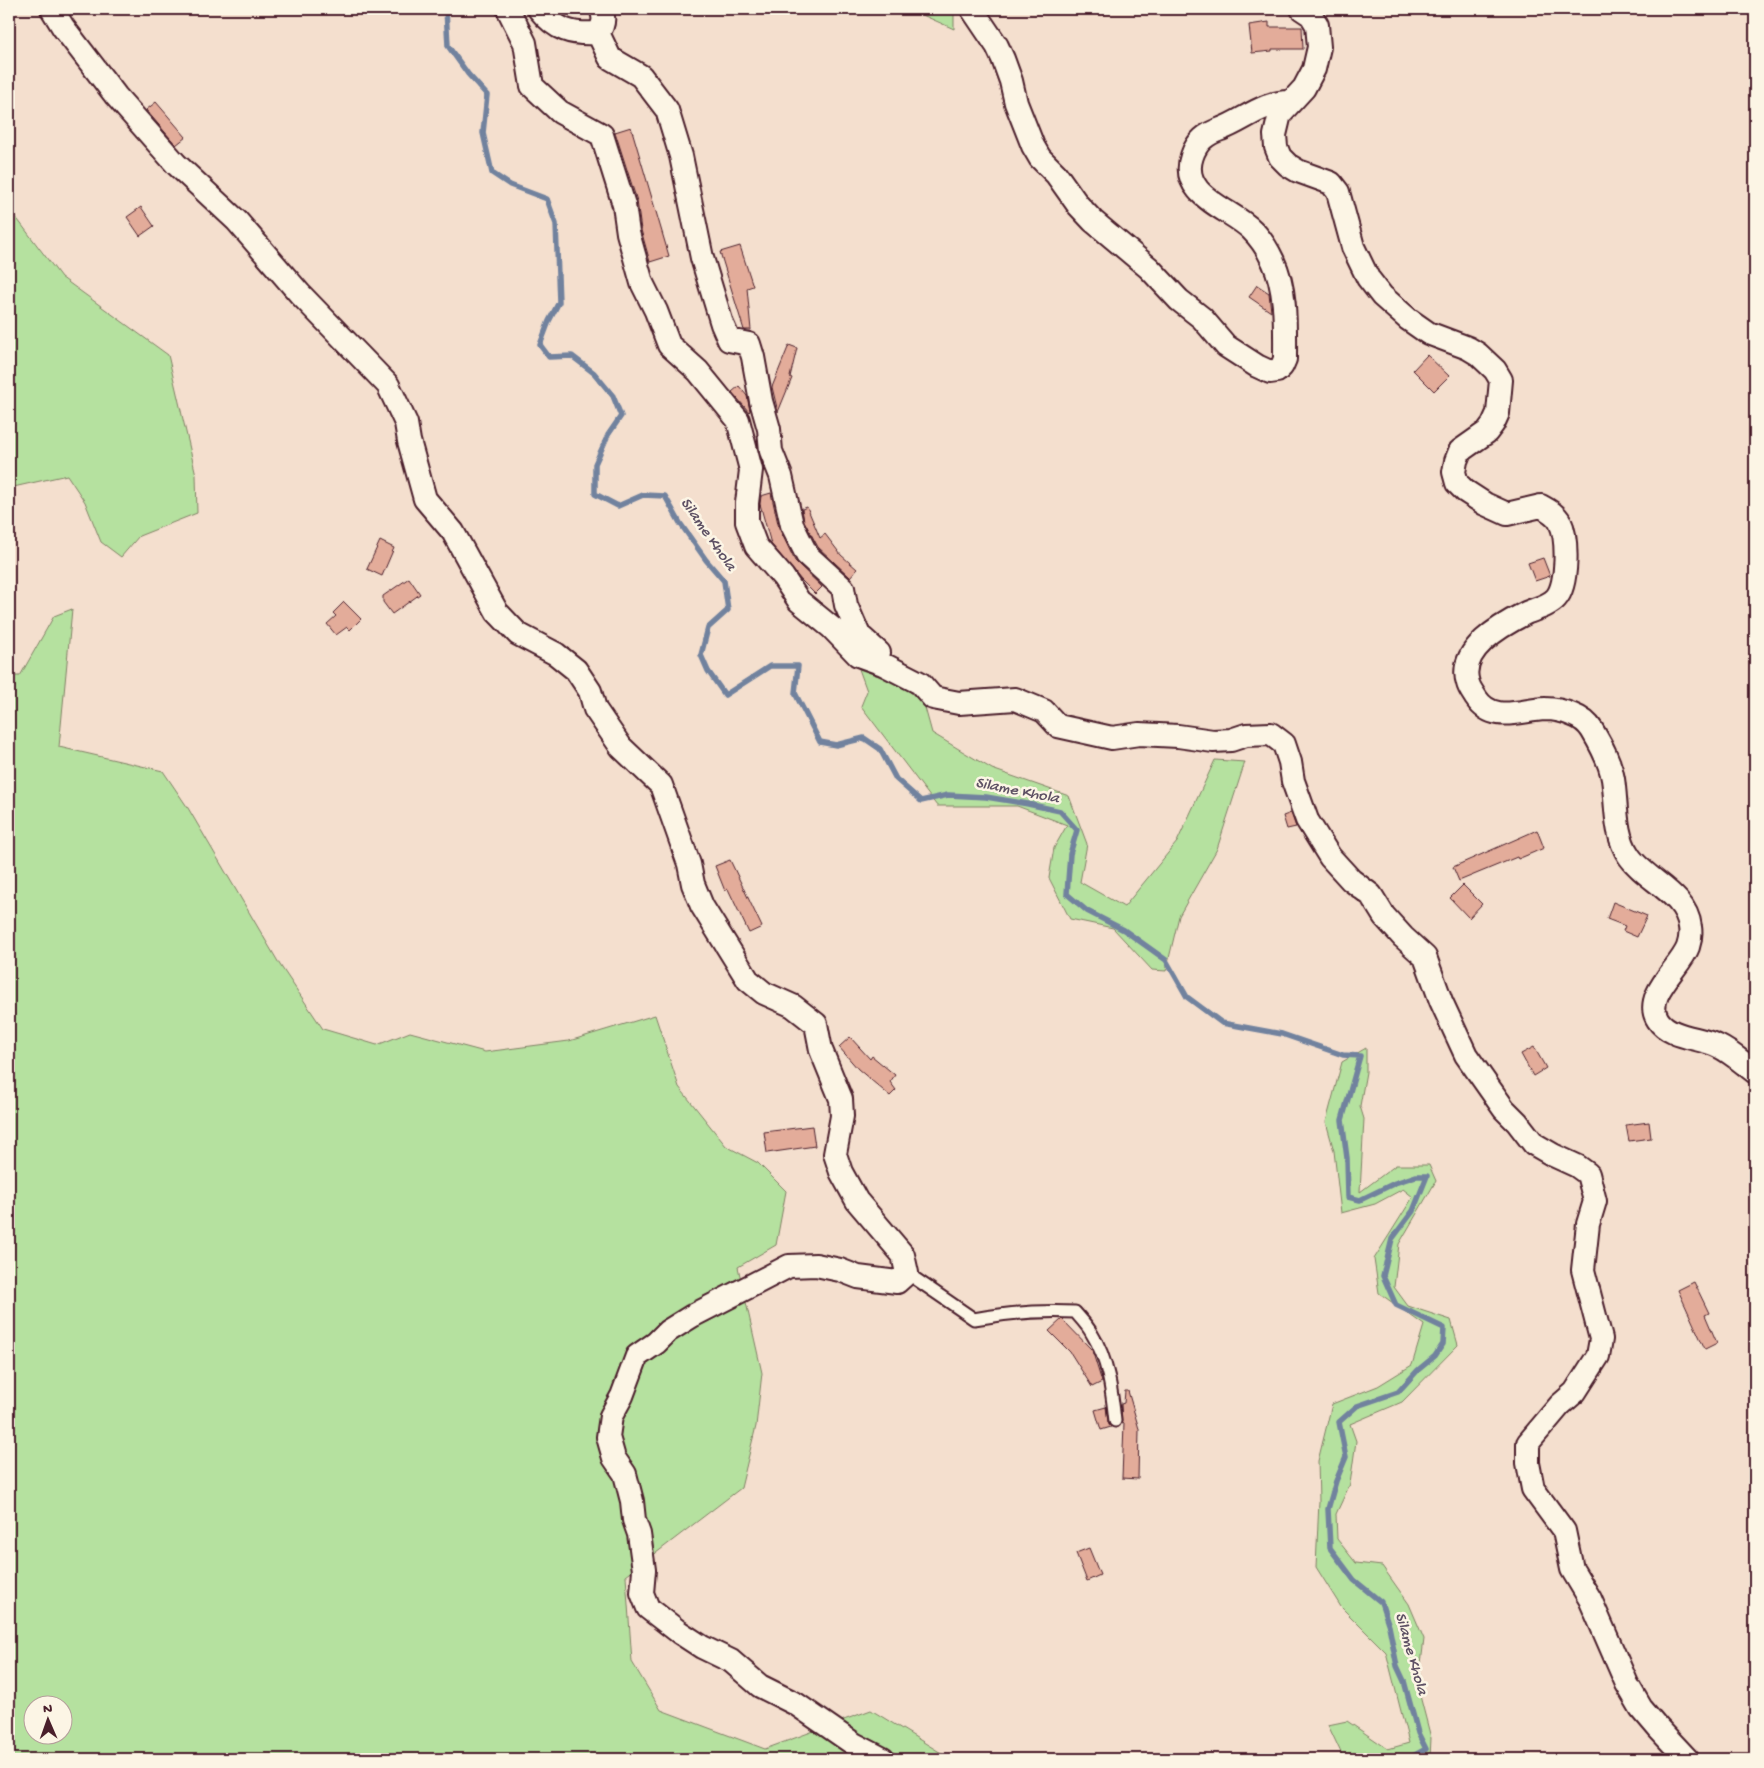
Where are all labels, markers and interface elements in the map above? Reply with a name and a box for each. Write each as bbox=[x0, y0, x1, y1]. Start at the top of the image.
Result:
water label: Silame Khola bbox=[675, 495, 740, 576]
water label: Silame Khola bbox=[974, 775, 1062, 810]
water label: Silame Khola bbox=[1389, 1611, 1431, 1698]
north arrow bbox=[22, 1696, 72, 1746]
text: N bbox=[43, 1701, 52, 1718]

